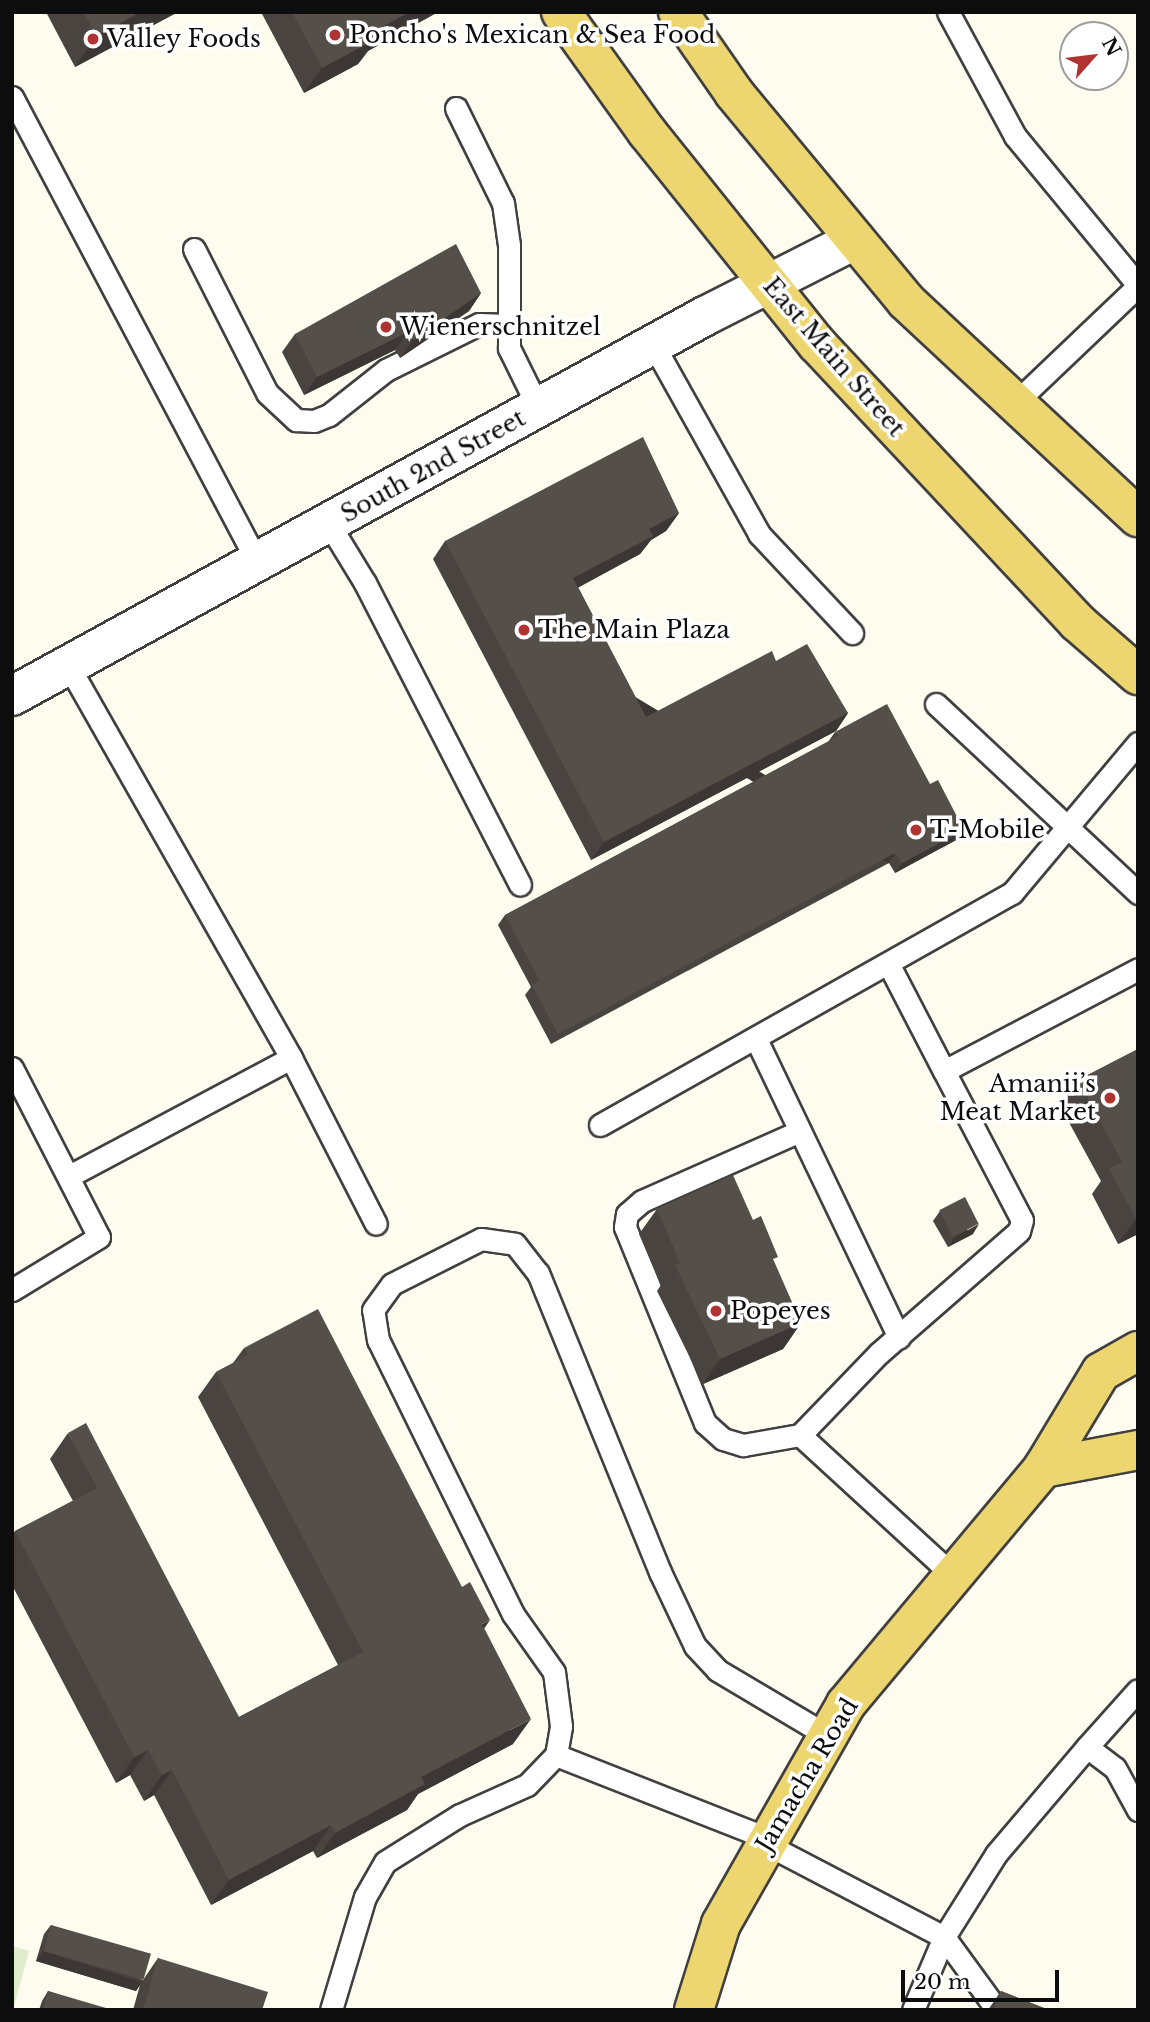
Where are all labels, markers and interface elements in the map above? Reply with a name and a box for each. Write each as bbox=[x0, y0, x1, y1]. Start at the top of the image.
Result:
place label: Poncho's Mexican & Sea Food bbox=[349, 21, 716, 49]
north arrow bbox=[1059, 21, 1129, 91]
place label: Valley Foods bbox=[107, 25, 262, 53]
marker: Poncho's Mexican & Sea Food bbox=[327, 27, 343, 43]
marker: Valley Foods bbox=[85, 31, 101, 47]
text: N bbox=[1097, 34, 1126, 60]
street label: East Main Street bbox=[757, 272, 911, 442]
place label: Wienerschnitzel bbox=[400, 313, 601, 341]
marker: Wienerschnitzel bbox=[378, 319, 394, 335]
street label: South 2nd Street bbox=[336, 403, 530, 529]
place label: The Main Plaza bbox=[538, 616, 730, 644]
marker: The Main Plaza bbox=[516, 622, 532, 638]
place label: T-Mobile bbox=[930, 816, 1045, 844]
marker: T-Mobile bbox=[908, 822, 924, 838]
place label: Amanii’s Meat Market bbox=[940, 1070, 1096, 1126]
marker: Amanii’s Meat Market bbox=[1102, 1090, 1118, 1106]
place label: Popeyes bbox=[730, 1297, 831, 1325]
marker: Popeyes bbox=[708, 1303, 724, 1319]
street label: Jamacha Road bbox=[750, 1693, 864, 1857]
scale bar bbox=[905, 1955, 1062, 1999]
text: 20 m bbox=[914, 1969, 971, 1995]

